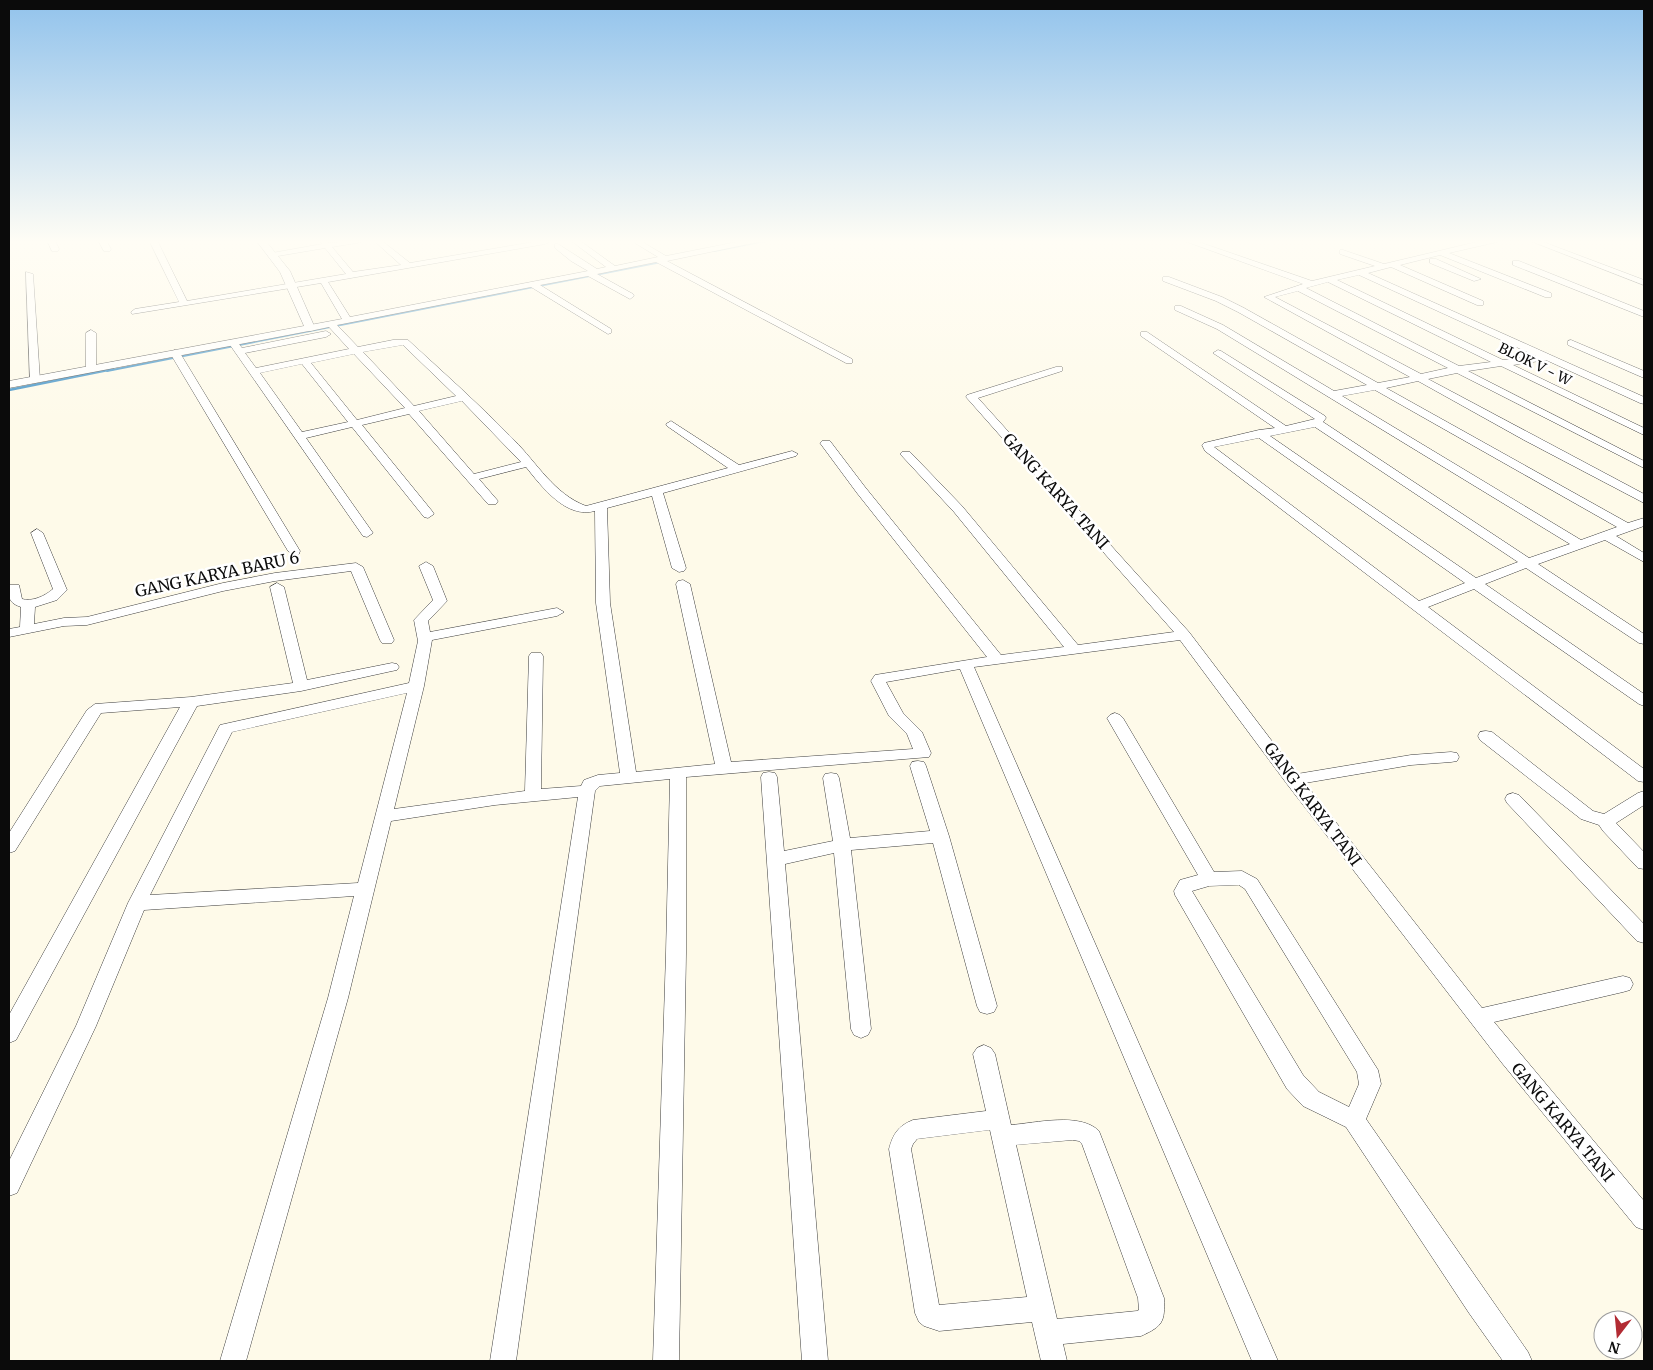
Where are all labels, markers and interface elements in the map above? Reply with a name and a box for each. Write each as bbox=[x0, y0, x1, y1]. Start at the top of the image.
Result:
street label: BLOK V - W bbox=[1495, 339, 1575, 390]
street label: GANG KARYA TANI bbox=[999, 429, 1113, 553]
street label: GANG KARYA BARU 6 bbox=[133, 547, 301, 601]
street label: GANG KARYA TANI bbox=[1260, 738, 1366, 870]
street label: GANG KARYA TANI bbox=[1507, 1058, 1619, 1186]
north arrow bbox=[1593, 1310, 1643, 1360]
text: N bbox=[1607, 1337, 1622, 1358]

